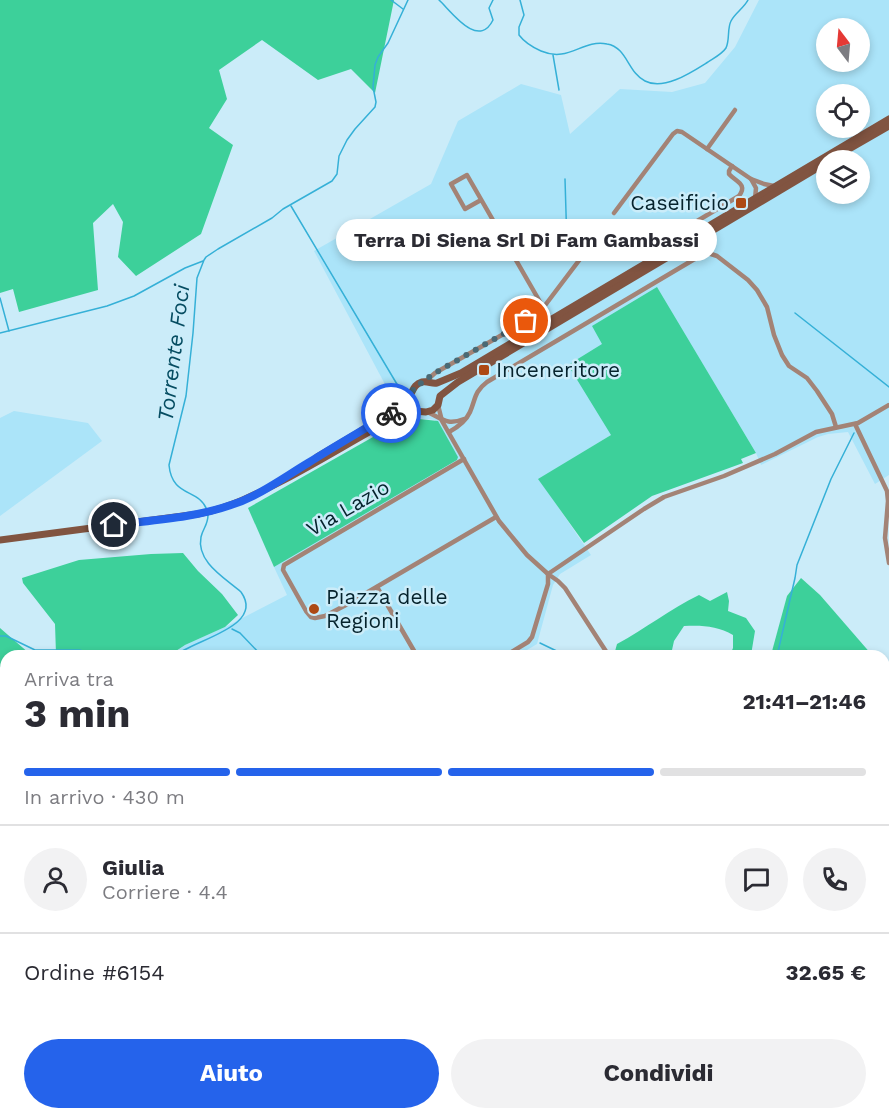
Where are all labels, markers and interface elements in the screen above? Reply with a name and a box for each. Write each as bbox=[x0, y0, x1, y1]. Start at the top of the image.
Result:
north arrow bbox=[816, 18, 870, 72]
map controls bbox=[816, 18, 870, 204]
button: locate bbox=[816, 84, 870, 138]
button: layers bbox=[816, 150, 870, 204]
place label: Caseificio bbox=[630, 190, 729, 215]
marker: Caseificio bbox=[734, 196, 748, 210]
callout: Terra Di Siena Srl Di Fam Gambassi bbox=[336, 219, 716, 261]
text: Terra Di Siena Srl Di Fam Gambassi bbox=[354, 228, 699, 252]
water label: Torrente Foci bbox=[153, 282, 194, 423]
pin bbox=[500, 295, 551, 346]
icon: bag bbox=[509, 304, 542, 337]
place label: Inceneritore bbox=[496, 357, 620, 382]
marker: Inceneritore bbox=[477, 363, 491, 377]
courier bbox=[361, 383, 421, 443]
icon: bike bbox=[375, 397, 408, 430]
street label: Via Lazio bbox=[302, 474, 394, 541]
pin bbox=[88, 499, 139, 550]
icon: home bbox=[97, 508, 130, 541]
place label: Piazza delle Regioni bbox=[326, 584, 448, 633]
marker: Piazza delle Regioni bbox=[307, 602, 321, 616]
text: Arriva tra bbox=[24, 667, 114, 691]
text: 21:41–21:46 bbox=[742, 689, 866, 714]
text: 3 min bbox=[24, 691, 131, 736]
text: In arrivo · 430 m bbox=[24, 785, 185, 809]
button: person bbox=[24, 848, 87, 911]
button: chat bbox=[725, 848, 788, 911]
button: phone bbox=[803, 848, 866, 911]
text: Giulia bbox=[102, 855, 164, 880]
text: Corriere · 4.4 bbox=[102, 880, 228, 904]
text: Ordine #6154 bbox=[24, 960, 165, 985]
text: 32.65 € bbox=[785, 960, 866, 985]
button: Aiuto bbox=[24, 1039, 439, 1108]
button: Condividi bbox=[451, 1039, 866, 1108]

